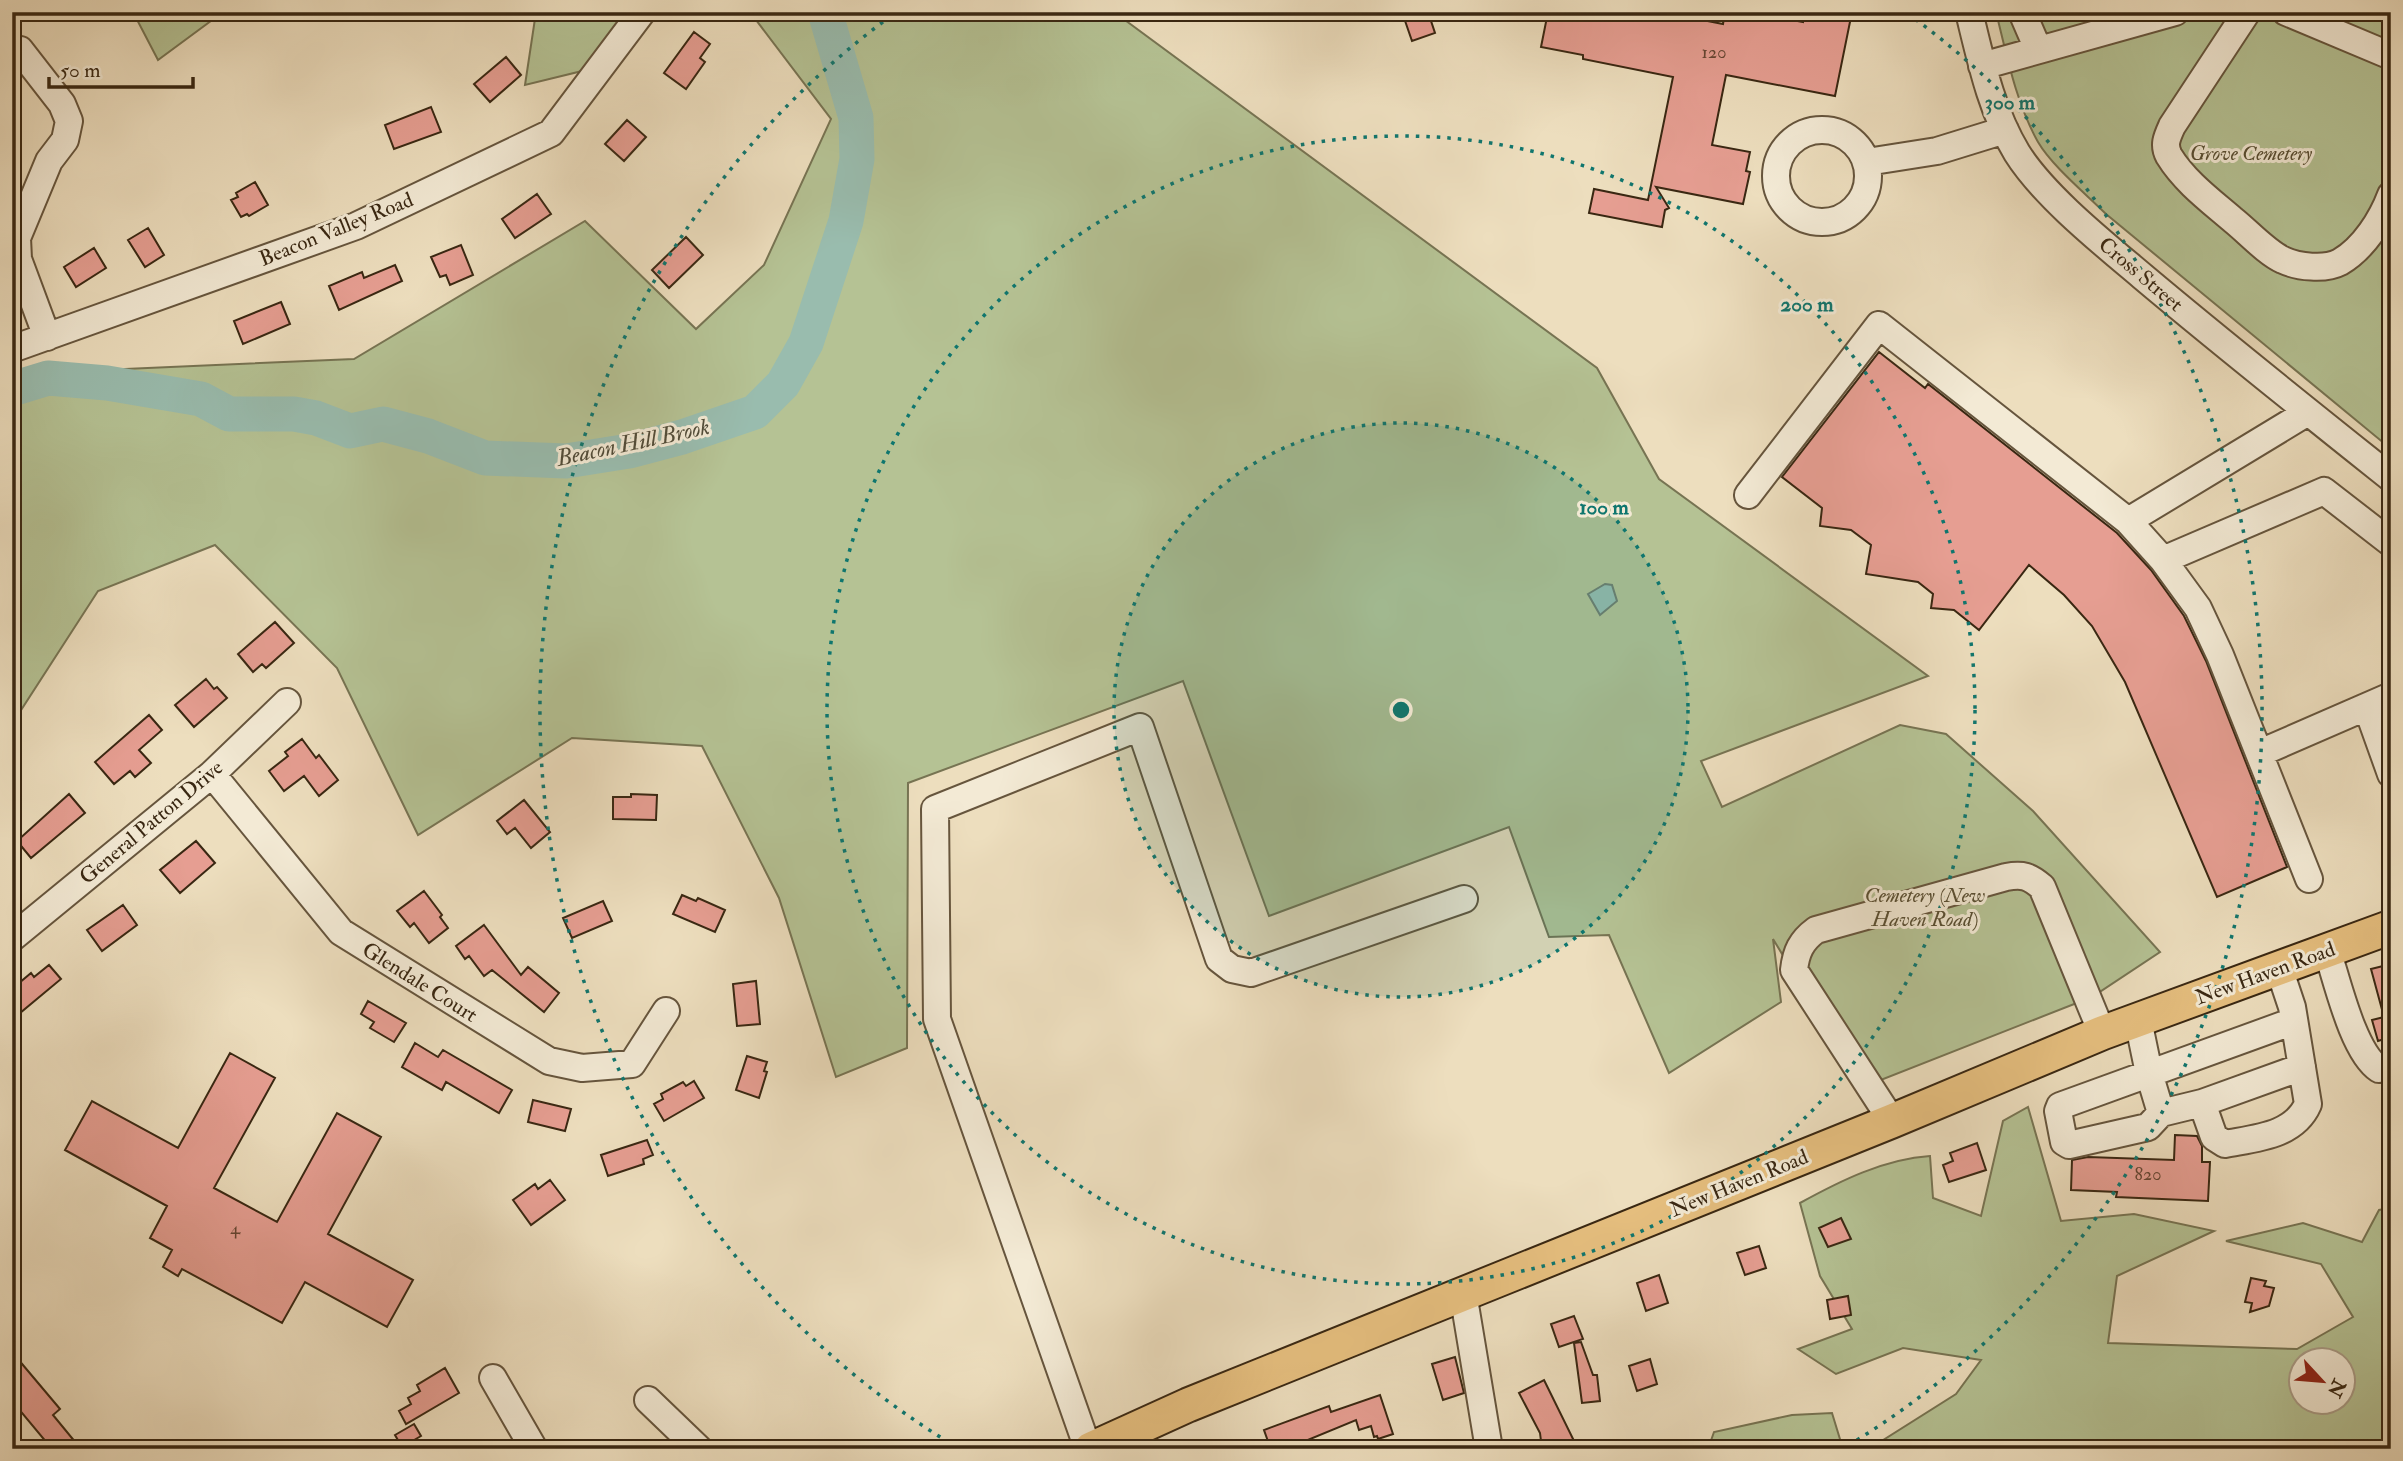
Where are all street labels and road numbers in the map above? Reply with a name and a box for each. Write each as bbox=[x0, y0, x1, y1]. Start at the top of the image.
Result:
street label: Beacon Valley Road bbox=[255, 186, 418, 273]
street label: Cross Street bbox=[2093, 231, 2189, 318]
street label: General Patton Drive bbox=[74, 754, 229, 890]
street label: New Haven Road bbox=[2192, 935, 2339, 1011]
street label: Glendale Court bbox=[357, 936, 483, 1029]
street label: New Haven Road bbox=[1666, 1143, 1813, 1223]

